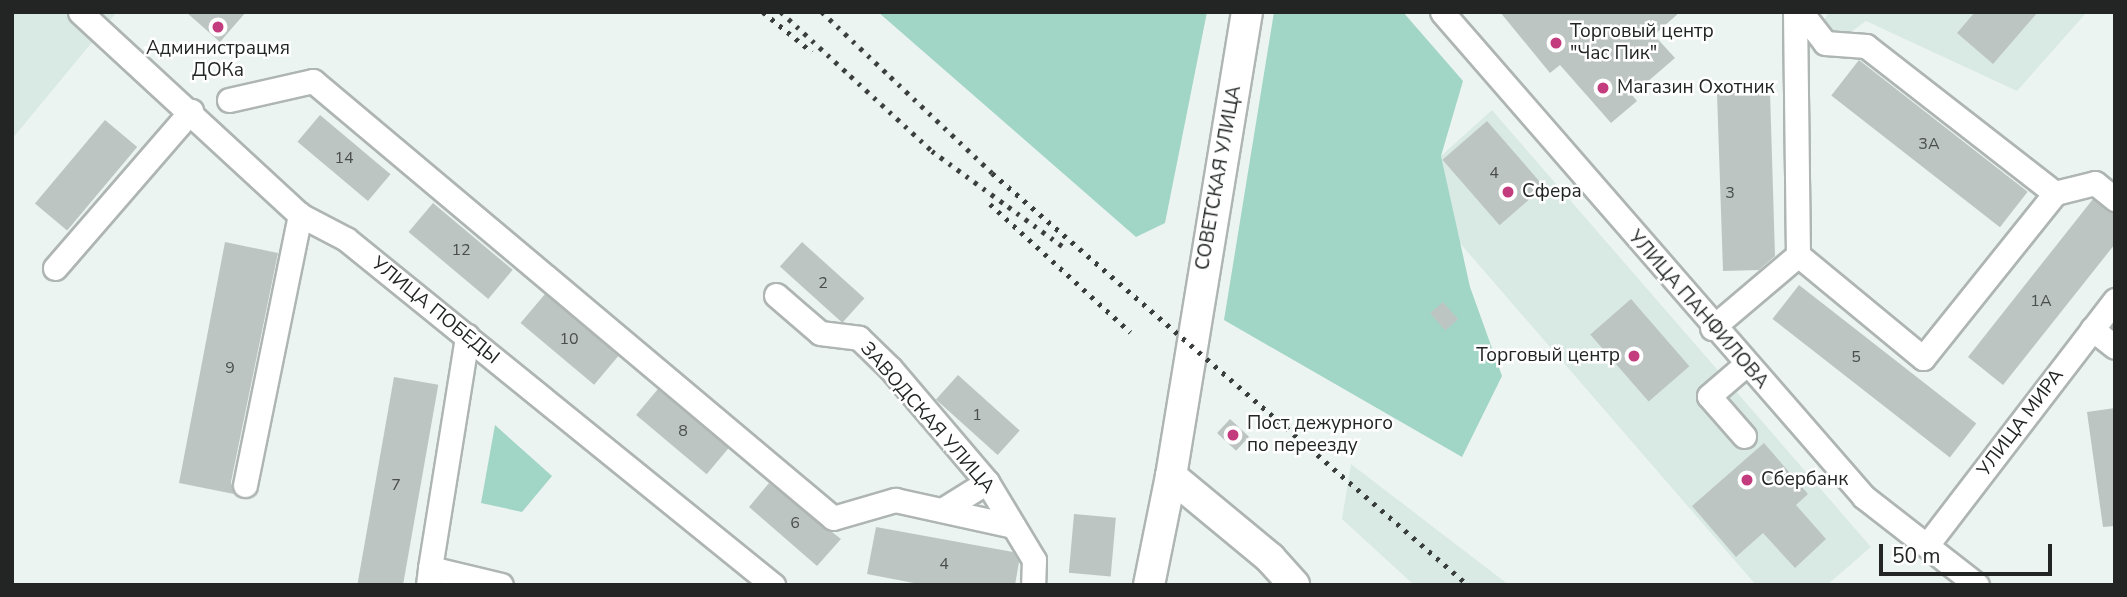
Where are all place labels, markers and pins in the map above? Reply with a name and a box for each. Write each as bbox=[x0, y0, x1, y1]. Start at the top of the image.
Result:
marker: Администрацмя ДОКа bbox=[210, 19, 226, 35]
place label: Торговый центр "Час Пик" bbox=[1570, 21, 1714, 65]
marker: Торговый центр "Час Пик" bbox=[1548, 35, 1564, 51]
place label: Администрацмя ДОКа bbox=[146, 38, 290, 82]
place label: Магазин Охотник bbox=[1617, 77, 1775, 99]
marker: Магазин Охотник bbox=[1595, 80, 1611, 96]
place label: Сфера bbox=[1522, 181, 1582, 203]
marker: Сфера bbox=[1500, 184, 1516, 200]
place label: Торговый центр bbox=[1476, 345, 1620, 367]
marker: Торговый центр bbox=[1626, 348, 1642, 364]
place label: Пост дежурного по переезду bbox=[1247, 413, 1393, 457]
marker: Пост дежурного по переезду bbox=[1225, 427, 1241, 443]
place label: Сбербанк bbox=[1761, 469, 1848, 491]
marker: Сбербанк bbox=[1739, 472, 1755, 488]

